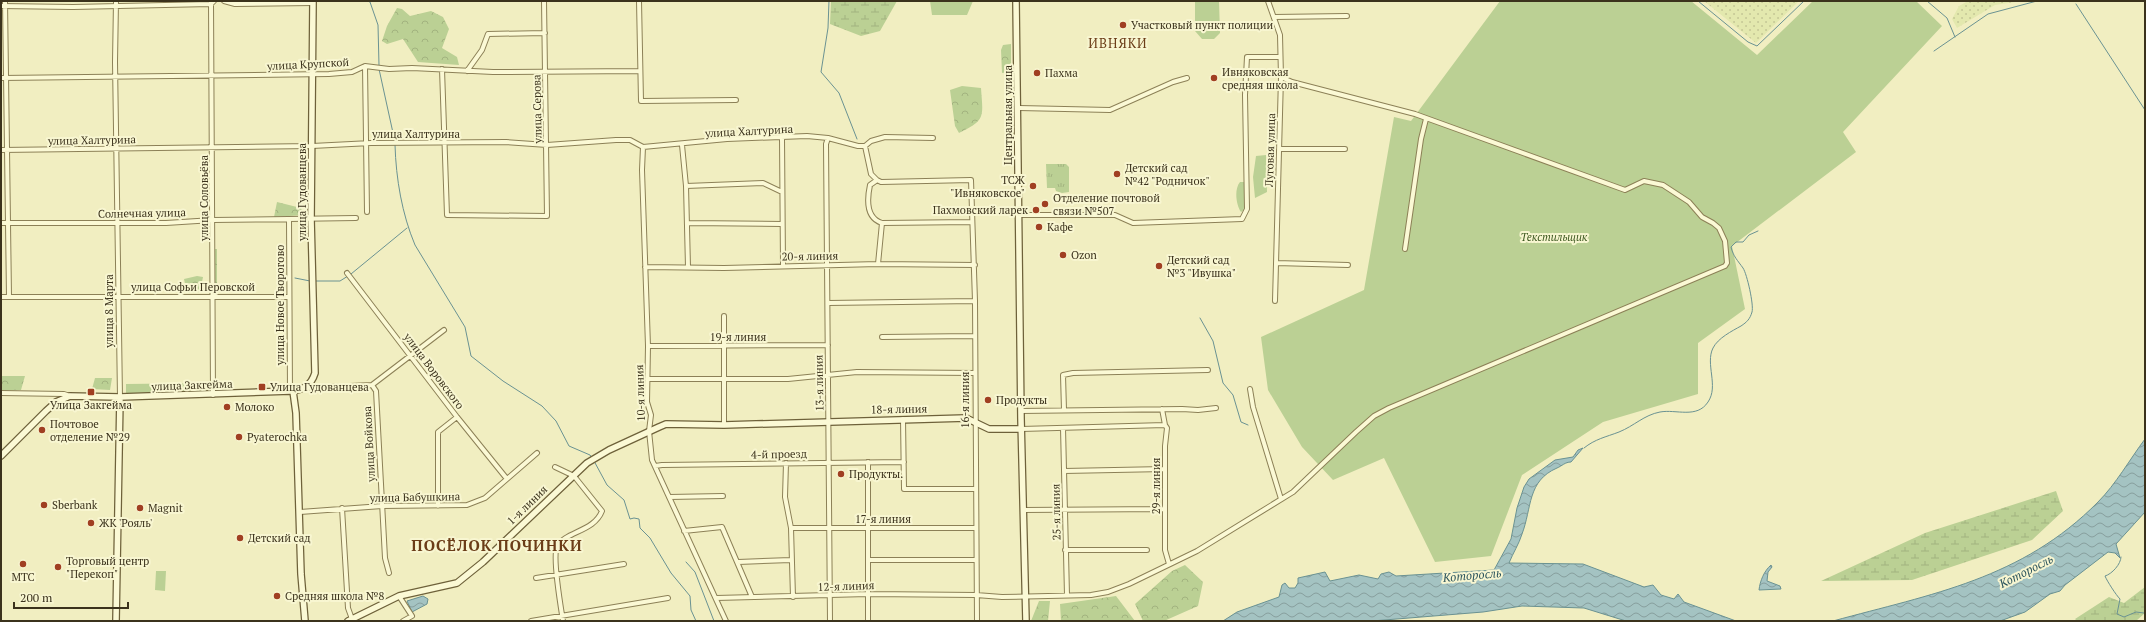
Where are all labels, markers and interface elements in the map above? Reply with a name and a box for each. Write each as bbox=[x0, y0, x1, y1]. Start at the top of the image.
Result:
place label: Участковый пункт полиции bbox=[1131, 18, 1274, 32]
marker: Участковый пункт полиции bbox=[1118, 20, 1128, 30]
district label: ИВНЯКИ bbox=[1088, 34, 1148, 52]
street label: улица Крупской bbox=[266, 55, 350, 73]
street label: Центральная улица bbox=[1001, 64, 1015, 165]
place label: Ивняковская средняя школа bbox=[1222, 65, 1299, 92]
place label: Пахма bbox=[1045, 66, 1078, 80]
marker: Пахма bbox=[1032, 68, 1042, 78]
marker: Ивняковская средняя школа bbox=[1209, 73, 1219, 83]
street label: улица Серова bbox=[529, 74, 545, 145]
street label: Луговая улица bbox=[1262, 112, 1278, 188]
street label: улица Халтурина bbox=[704, 122, 794, 140]
street label: улица Халтурина bbox=[371, 127, 461, 141]
street label: улица Халтурина bbox=[47, 132, 137, 148]
street label: улица Гудованцева bbox=[295, 143, 309, 242]
street label: улица Соловьёва bbox=[197, 155, 211, 242]
place label: Детский сад №42 "Родничок" bbox=[1125, 161, 1210, 188]
marker: Детский сад №42 "Родничок" bbox=[1112, 169, 1122, 179]
place label: ТСЖ "Ивняковское" bbox=[950, 173, 1026, 200]
marker: ТСЖ "Ивняковское" bbox=[1028, 181, 1038, 191]
place label: Отделение почтовой связи №507 bbox=[1053, 191, 1160, 218]
marker: Отделение почтовой связи №507 bbox=[1040, 199, 1050, 209]
place label: Пахмовский ларек bbox=[933, 203, 1028, 217]
street label: Солнечная улица bbox=[98, 205, 187, 221]
marker: Пахмовский ларек bbox=[1031, 205, 1041, 215]
place label: Кафе bbox=[1047, 220, 1074, 234]
marker: Кафе bbox=[1034, 222, 1044, 232]
park label: Текстильщик bbox=[1521, 230, 1588, 244]
street label: улица Новое Творогово bbox=[273, 245, 287, 366]
place label: Ozon bbox=[1071, 248, 1097, 262]
street label: 20-я линия bbox=[782, 249, 839, 263]
marker: Ozon bbox=[1058, 250, 1068, 260]
place label: Детский сад №3 "Ивушка" bbox=[1167, 253, 1236, 280]
marker: Детский сад №3 "Ивушка" bbox=[1154, 261, 1164, 271]
street label: улица 8 Марта bbox=[102, 274, 116, 349]
street label: улица Софьи Перовской bbox=[130, 280, 255, 294]
street label: улица Воровского bbox=[400, 329, 467, 412]
street label: 19-я линия bbox=[710, 330, 767, 344]
street label: 13-я линия bbox=[812, 354, 826, 411]
street label: 10-я линия bbox=[632, 364, 648, 422]
street label: 16-я линия bbox=[958, 371, 972, 428]
street label: улица Закгейма bbox=[150, 377, 233, 393]
place label: Улица Гудованцева bbox=[270, 380, 369, 394]
marker: Улица Гудованцева bbox=[257, 382, 267, 392]
marker: Улица Закгейма bbox=[86, 387, 96, 397]
place label: Продукты bbox=[996, 393, 1047, 407]
marker: Продукты bbox=[983, 395, 993, 405]
place label: Улица Закгейма bbox=[50, 398, 132, 412]
place label: Молоко bbox=[235, 400, 274, 414]
marker: Молоко bbox=[222, 402, 232, 412]
street label: 18-я линия bbox=[871, 402, 928, 416]
street label: улица Войкова bbox=[360, 405, 378, 483]
place label: Почтовое отделение №29 bbox=[50, 417, 130, 444]
marker: Почтовое отделение №29 bbox=[37, 425, 47, 435]
place label: Pyaterochka bbox=[247, 430, 308, 444]
marker: Pyaterochka bbox=[234, 432, 244, 442]
street label: 4-й проезд bbox=[751, 447, 807, 461]
street label: 29-я линия bbox=[1149, 457, 1163, 514]
place label: Продукты. bbox=[849, 467, 903, 481]
marker: Продукты. bbox=[836, 469, 846, 479]
street label: 1-я линия bbox=[504, 482, 550, 528]
street label: 25-я линия bbox=[1049, 483, 1063, 540]
street label: улица Бабушкина bbox=[369, 489, 461, 505]
place label: Sberbank bbox=[52, 498, 98, 512]
marker: Sberbank bbox=[39, 500, 49, 510]
place label: Magnit bbox=[148, 501, 183, 515]
marker: Magnit bbox=[135, 503, 145, 513]
street label: 17-я линия bbox=[855, 512, 911, 526]
place label: ЖК 'Рояль' bbox=[99, 516, 152, 530]
marker: ЖК 'Рояль' bbox=[86, 518, 96, 528]
place label: Детский сад bbox=[248, 531, 311, 545]
marker: Детский сад bbox=[235, 533, 245, 543]
district label: ПОСЁЛОК ПОЧИНКИ bbox=[411, 535, 583, 555]
water label: Которосль bbox=[1996, 551, 2056, 591]
place label: Торговый центр "Перекоп" bbox=[66, 554, 149, 581]
marker: МТС bbox=[18, 559, 28, 569]
marker: Торговый центр "Перекоп" bbox=[53, 562, 63, 572]
water label: Которосль bbox=[1441, 565, 1502, 585]
place label: МТС bbox=[11, 570, 35, 584]
street label: 12-я линия bbox=[817, 578, 875, 594]
scale bar bbox=[14, 584, 128, 610]
place label: Средняя школа №8 bbox=[285, 589, 384, 603]
text: 200 m bbox=[20, 590, 53, 605]
marker: Средняя школа №8 bbox=[272, 591, 282, 601]

